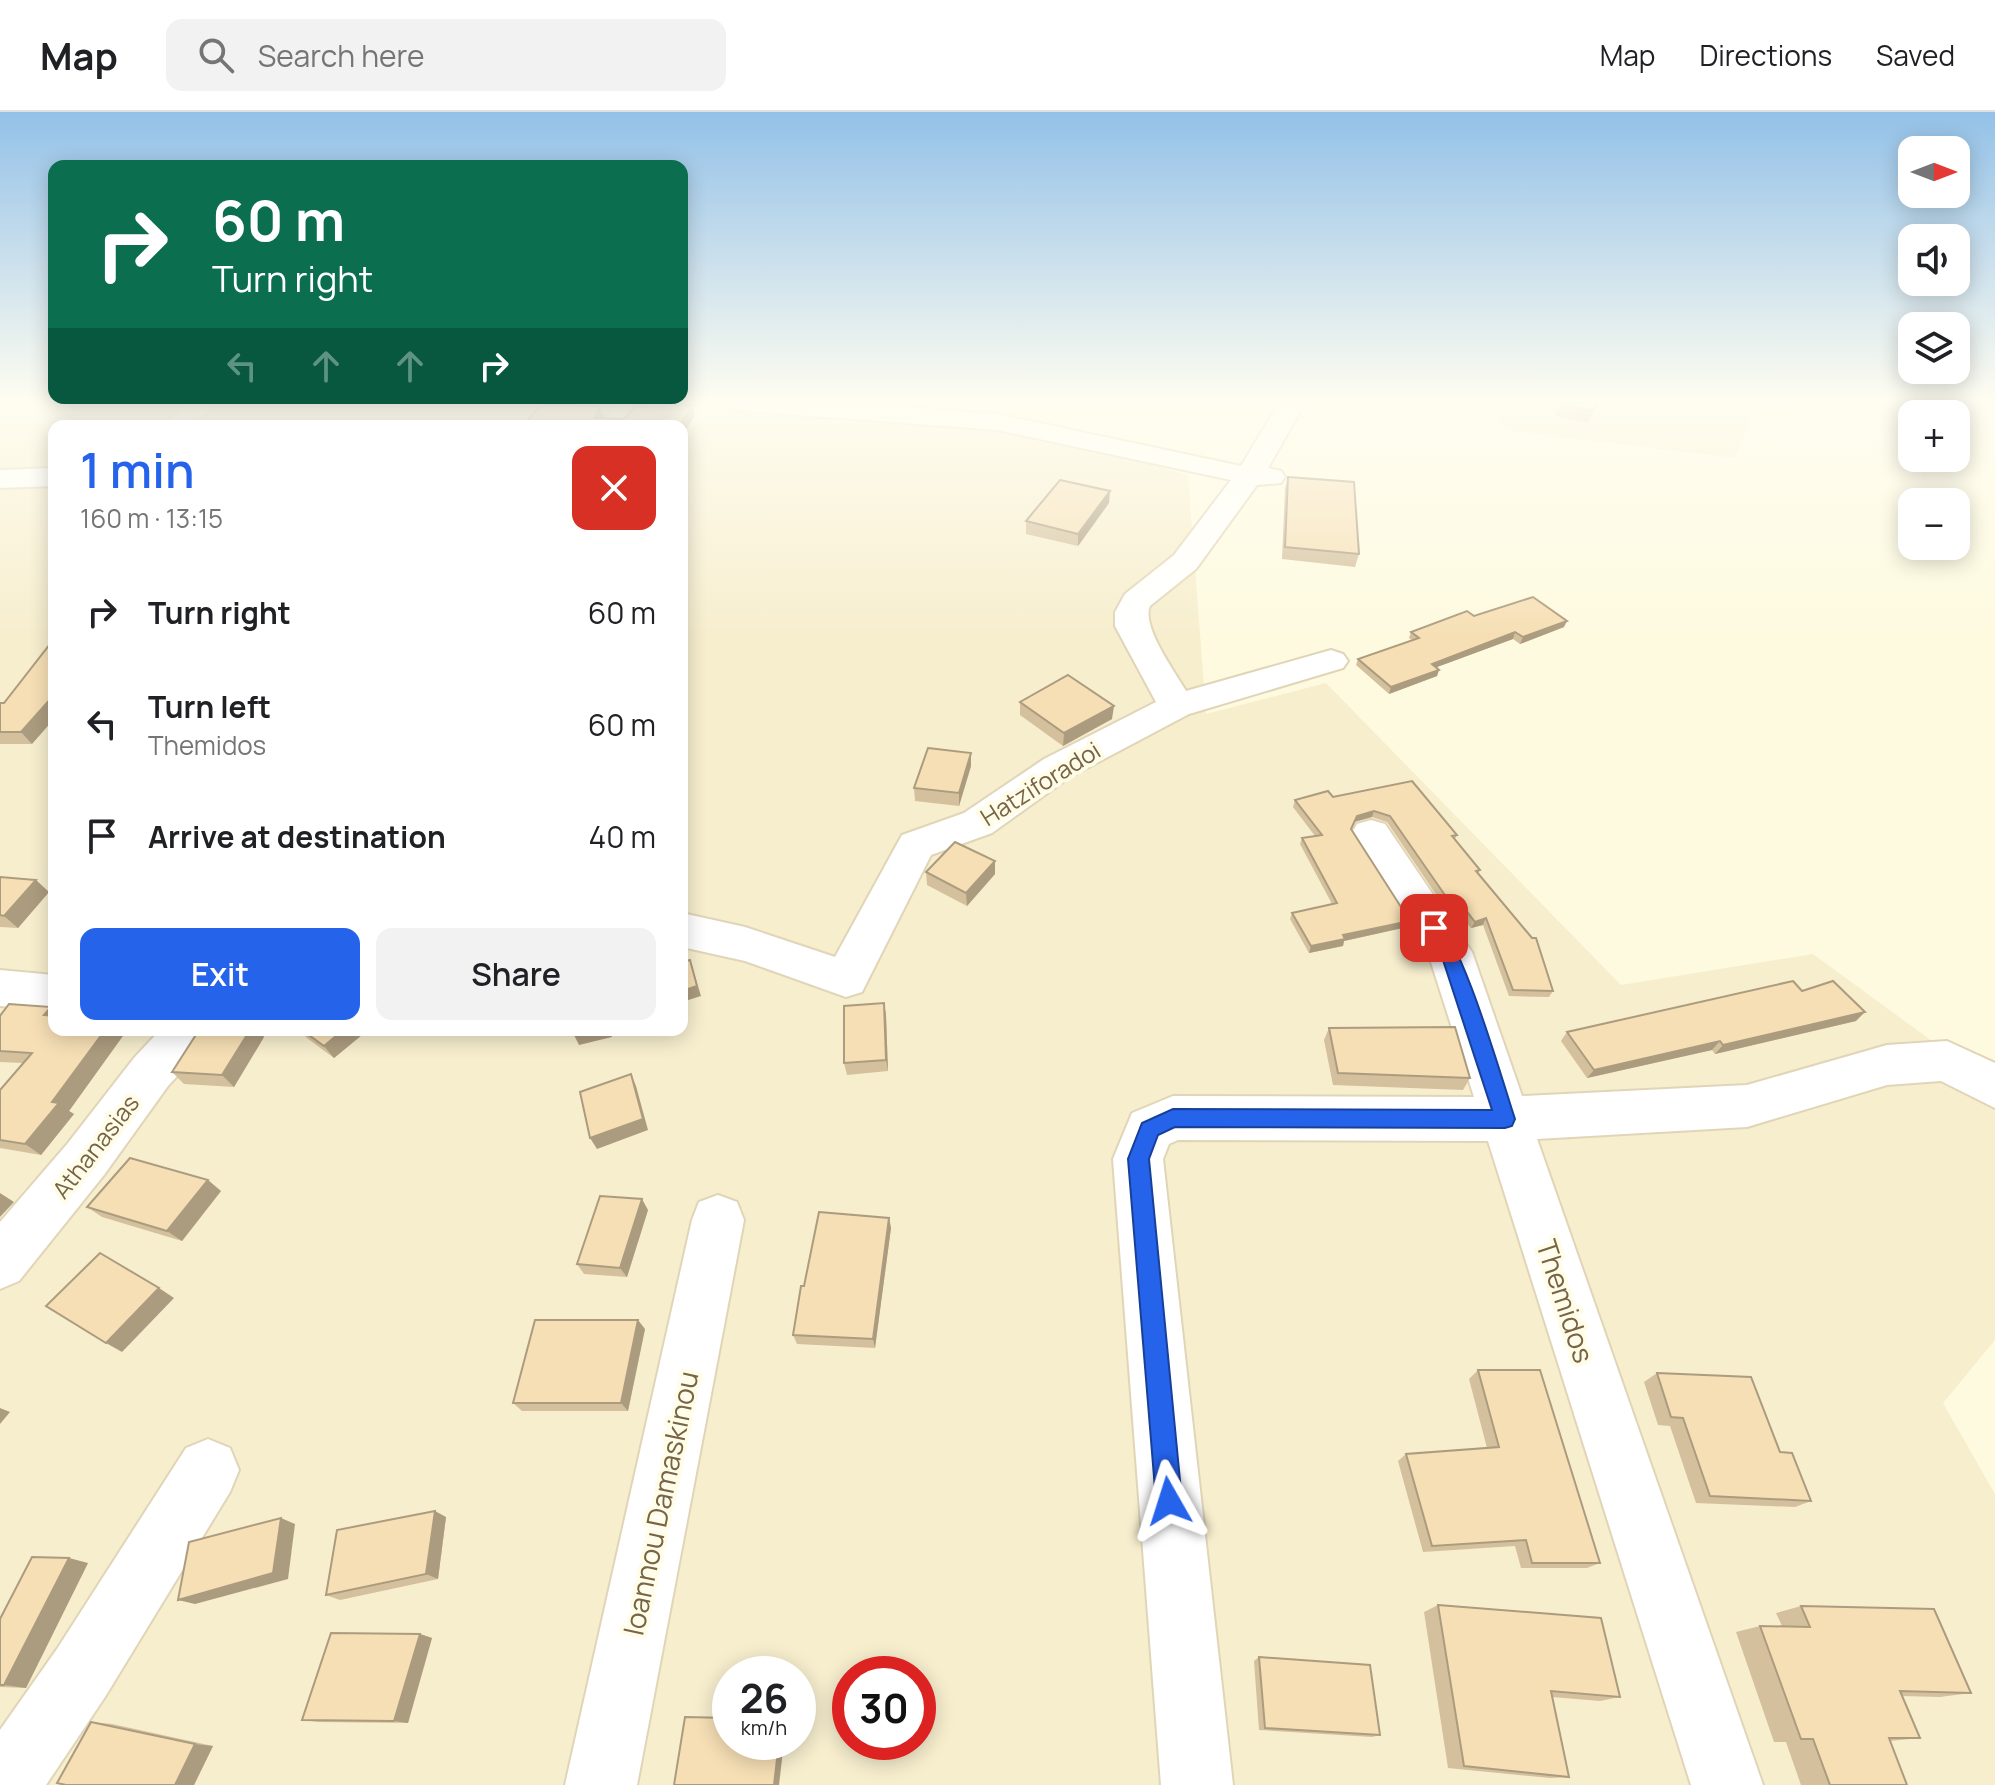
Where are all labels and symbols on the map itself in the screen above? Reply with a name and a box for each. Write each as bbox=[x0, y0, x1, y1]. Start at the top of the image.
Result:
north arrow bbox=[1898, 136, 1970, 208]
street label: Hatziforadoi bbox=[974, 733, 1106, 833]
pin bbox=[1400, 894, 1468, 962]
street label: Athanasias bbox=[44, 1087, 146, 1205]
street label: Themidos bbox=[1528, 1235, 1604, 1367]
street label: Ioannou Damaskinou bbox=[613, 1367, 707, 1639]
position arrow bbox=[1127, 1459, 1211, 1543]
speed limit sign: 30 bbox=[832, 1656, 936, 1760]

